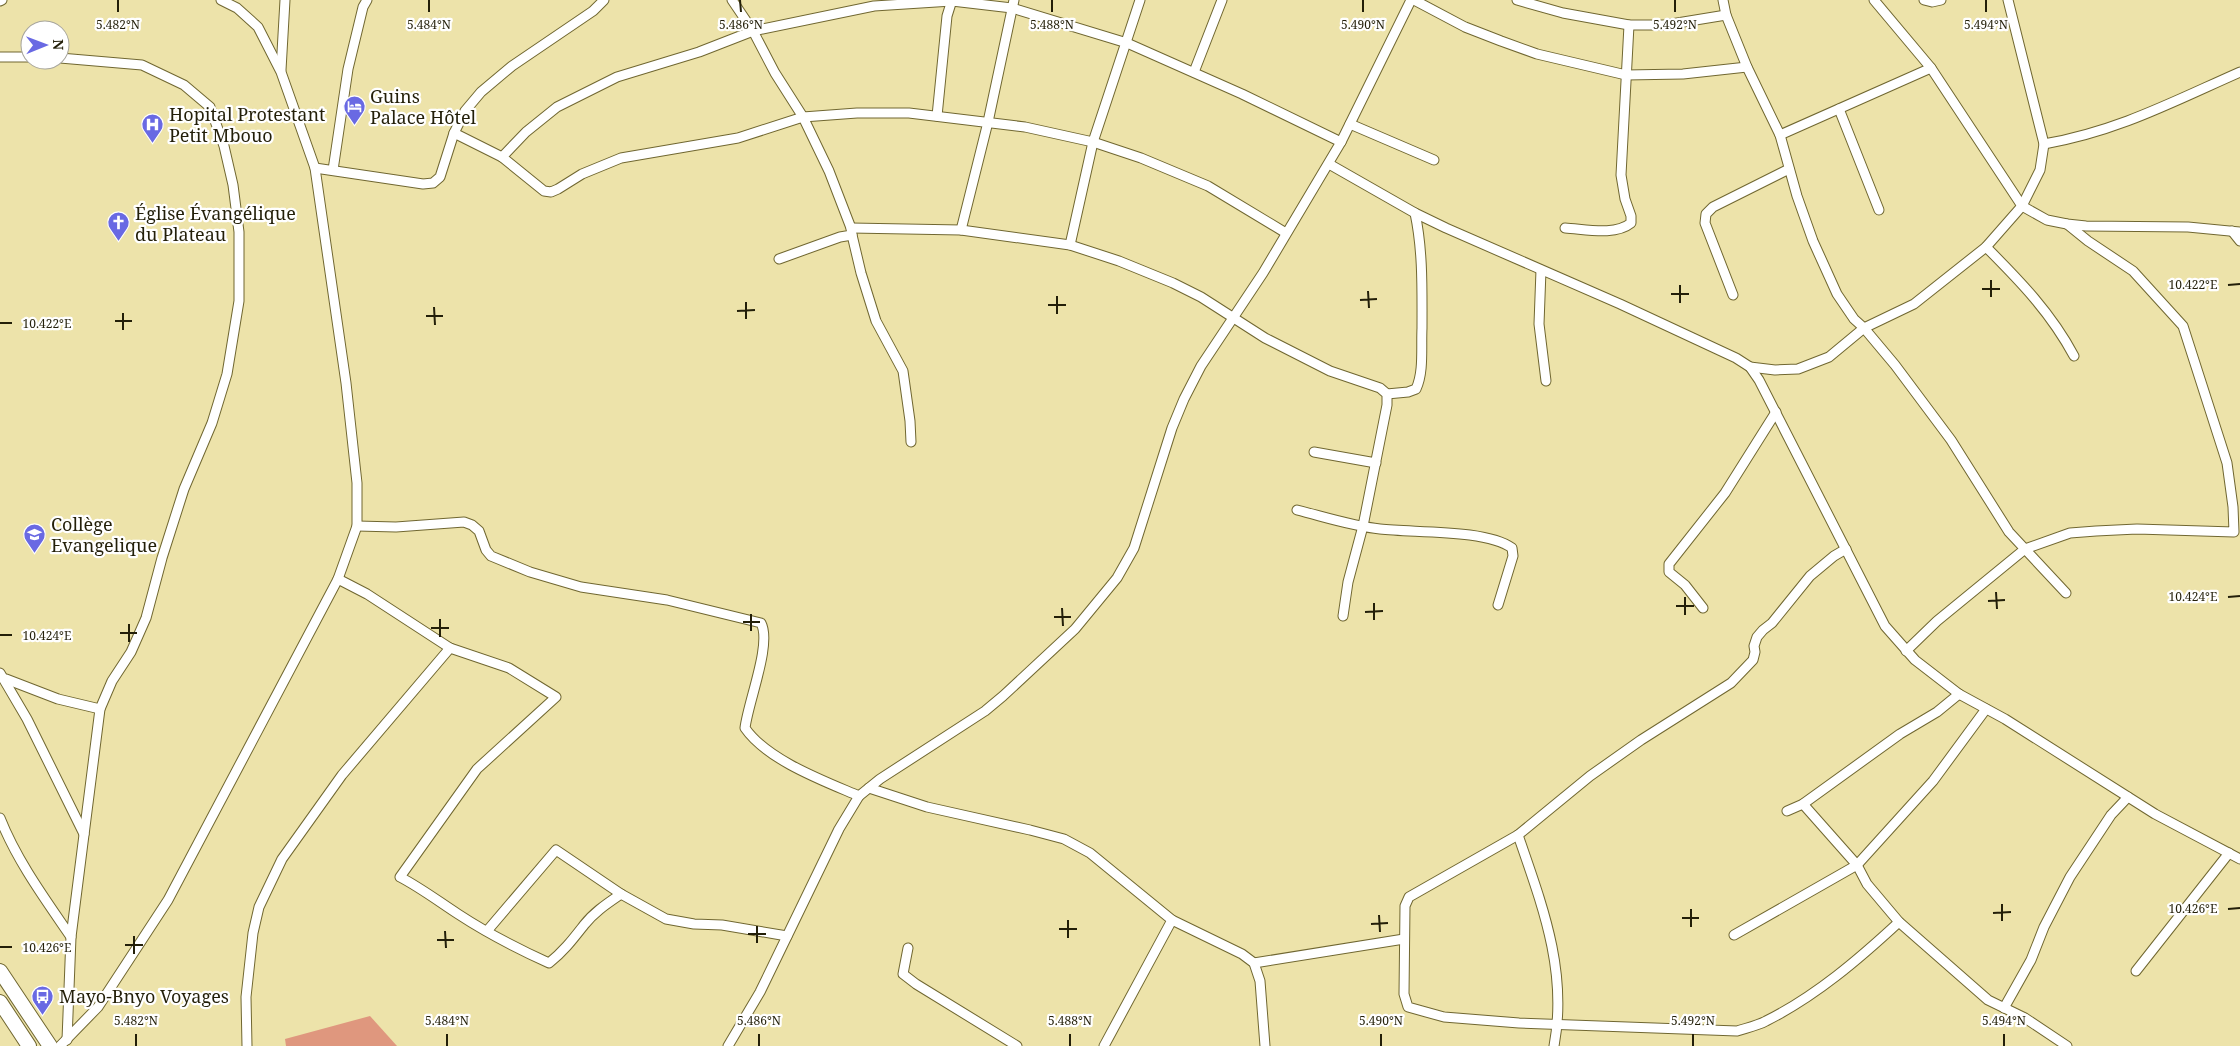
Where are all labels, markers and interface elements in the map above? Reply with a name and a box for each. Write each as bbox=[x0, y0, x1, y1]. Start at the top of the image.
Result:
text: 5.482°N bbox=[96, 16, 140, 33]
text: 5.484°N bbox=[407, 16, 451, 33]
text: 5.486°N bbox=[719, 16, 763, 33]
text: 5.488°N bbox=[1030, 16, 1074, 33]
text: 5.490°N bbox=[1341, 16, 1385, 33]
text: 5.492°N bbox=[1653, 16, 1697, 33]
text: 5.494°N bbox=[1964, 16, 2008, 33]
north arrow bbox=[20, 20, 70, 70]
text: N bbox=[49, 39, 68, 50]
place label: Guins Palace Hôtel bbox=[370, 84, 477, 129]
hotel icon: Guins Palace Hôtel bbox=[342, 94, 366, 125]
place label: Hopital Protestant Petit Mbouo bbox=[169, 102, 325, 147]
hospital icon: Hopital Protestant Petit Mbouo bbox=[141, 112, 165, 143]
place label: Église Évangélique du Plateau bbox=[135, 201, 296, 246]
church icon: Église Évangélique du Plateau bbox=[107, 211, 131, 242]
text: 10.422°E bbox=[2169, 276, 2217, 293]
text: 10.422°E bbox=[23, 315, 71, 332]
place label: Collège Evangelique bbox=[51, 512, 157, 557]
school or university icon: Collège Evangelique bbox=[23, 522, 47, 553]
text: 10.424°E bbox=[2169, 588, 2217, 605]
text: 10.424°E bbox=[23, 627, 71, 644]
text: 10.426°E bbox=[2169, 900, 2217, 917]
text: 10.426°E bbox=[23, 939, 71, 956]
bus stop icon: Mayo-Bnyo Voyages bbox=[31, 984, 55, 1015]
place label: Mayo-Bnyo Voyages bbox=[59, 984, 229, 1008]
text: 5.482°N bbox=[114, 1012, 158, 1029]
text: 5.484°N bbox=[425, 1012, 469, 1029]
text: 5.486°N bbox=[737, 1012, 781, 1029]
text: 5.488°N bbox=[1048, 1012, 1092, 1029]
text: 5.490°N bbox=[1359, 1012, 1403, 1029]
text: 5.492°N bbox=[1671, 1012, 1715, 1029]
text: 5.494°N bbox=[1982, 1012, 2026, 1029]

